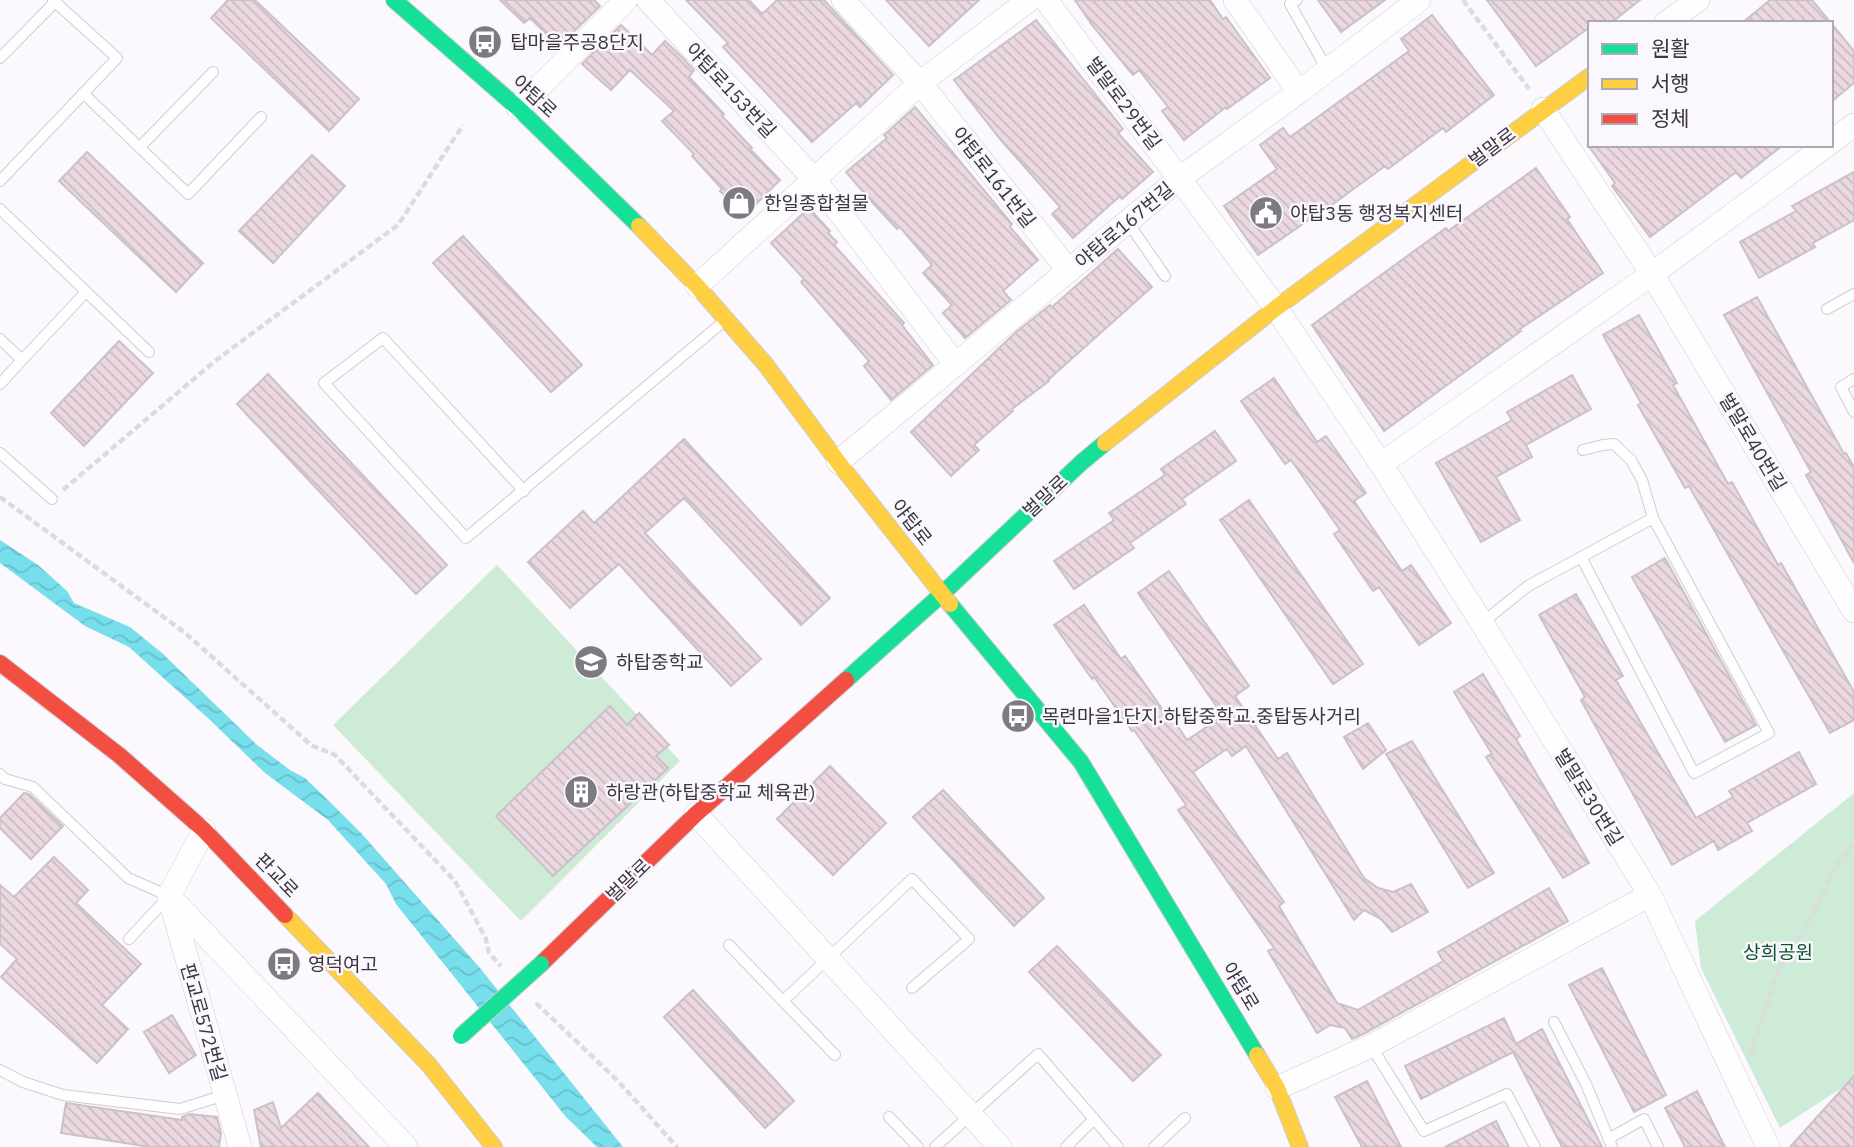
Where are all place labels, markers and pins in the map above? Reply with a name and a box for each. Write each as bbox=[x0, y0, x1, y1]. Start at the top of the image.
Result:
bus stop icon: 탑마을주공8단지 bbox=[466, 23, 504, 61]
place label: 탑마을주공8단지 bbox=[510, 30, 644, 54]
shop icon: 한일종합철물 bbox=[720, 184, 758, 222]
place label: 한일종합철물 bbox=[764, 191, 869, 215]
public building icon: 야탑3동 행정복지센터 bbox=[1247, 194, 1285, 232]
place label: 야탑3동 행정복지센터 bbox=[1290, 201, 1463, 225]
school or university icon: 하탑중학교 bbox=[572, 643, 610, 681]
place label: 하탑중학교 bbox=[616, 650, 703, 674]
bus stop icon: 목련마을1단지.하탑중학교.중탑동사거리 bbox=[999, 697, 1037, 735]
place label: 목련마을1단지.하탑중학교.중탑동사거리 bbox=[1042, 704, 1361, 728]
building icon: 하랑관(하탑중학교 체육관) bbox=[562, 773, 600, 811]
place label: 하랑관(하탑중학교 체육관) bbox=[606, 780, 816, 804]
bus stop icon: 영덕여고 bbox=[265, 945, 303, 983]
place label: 영덕여고 bbox=[308, 952, 378, 976]

